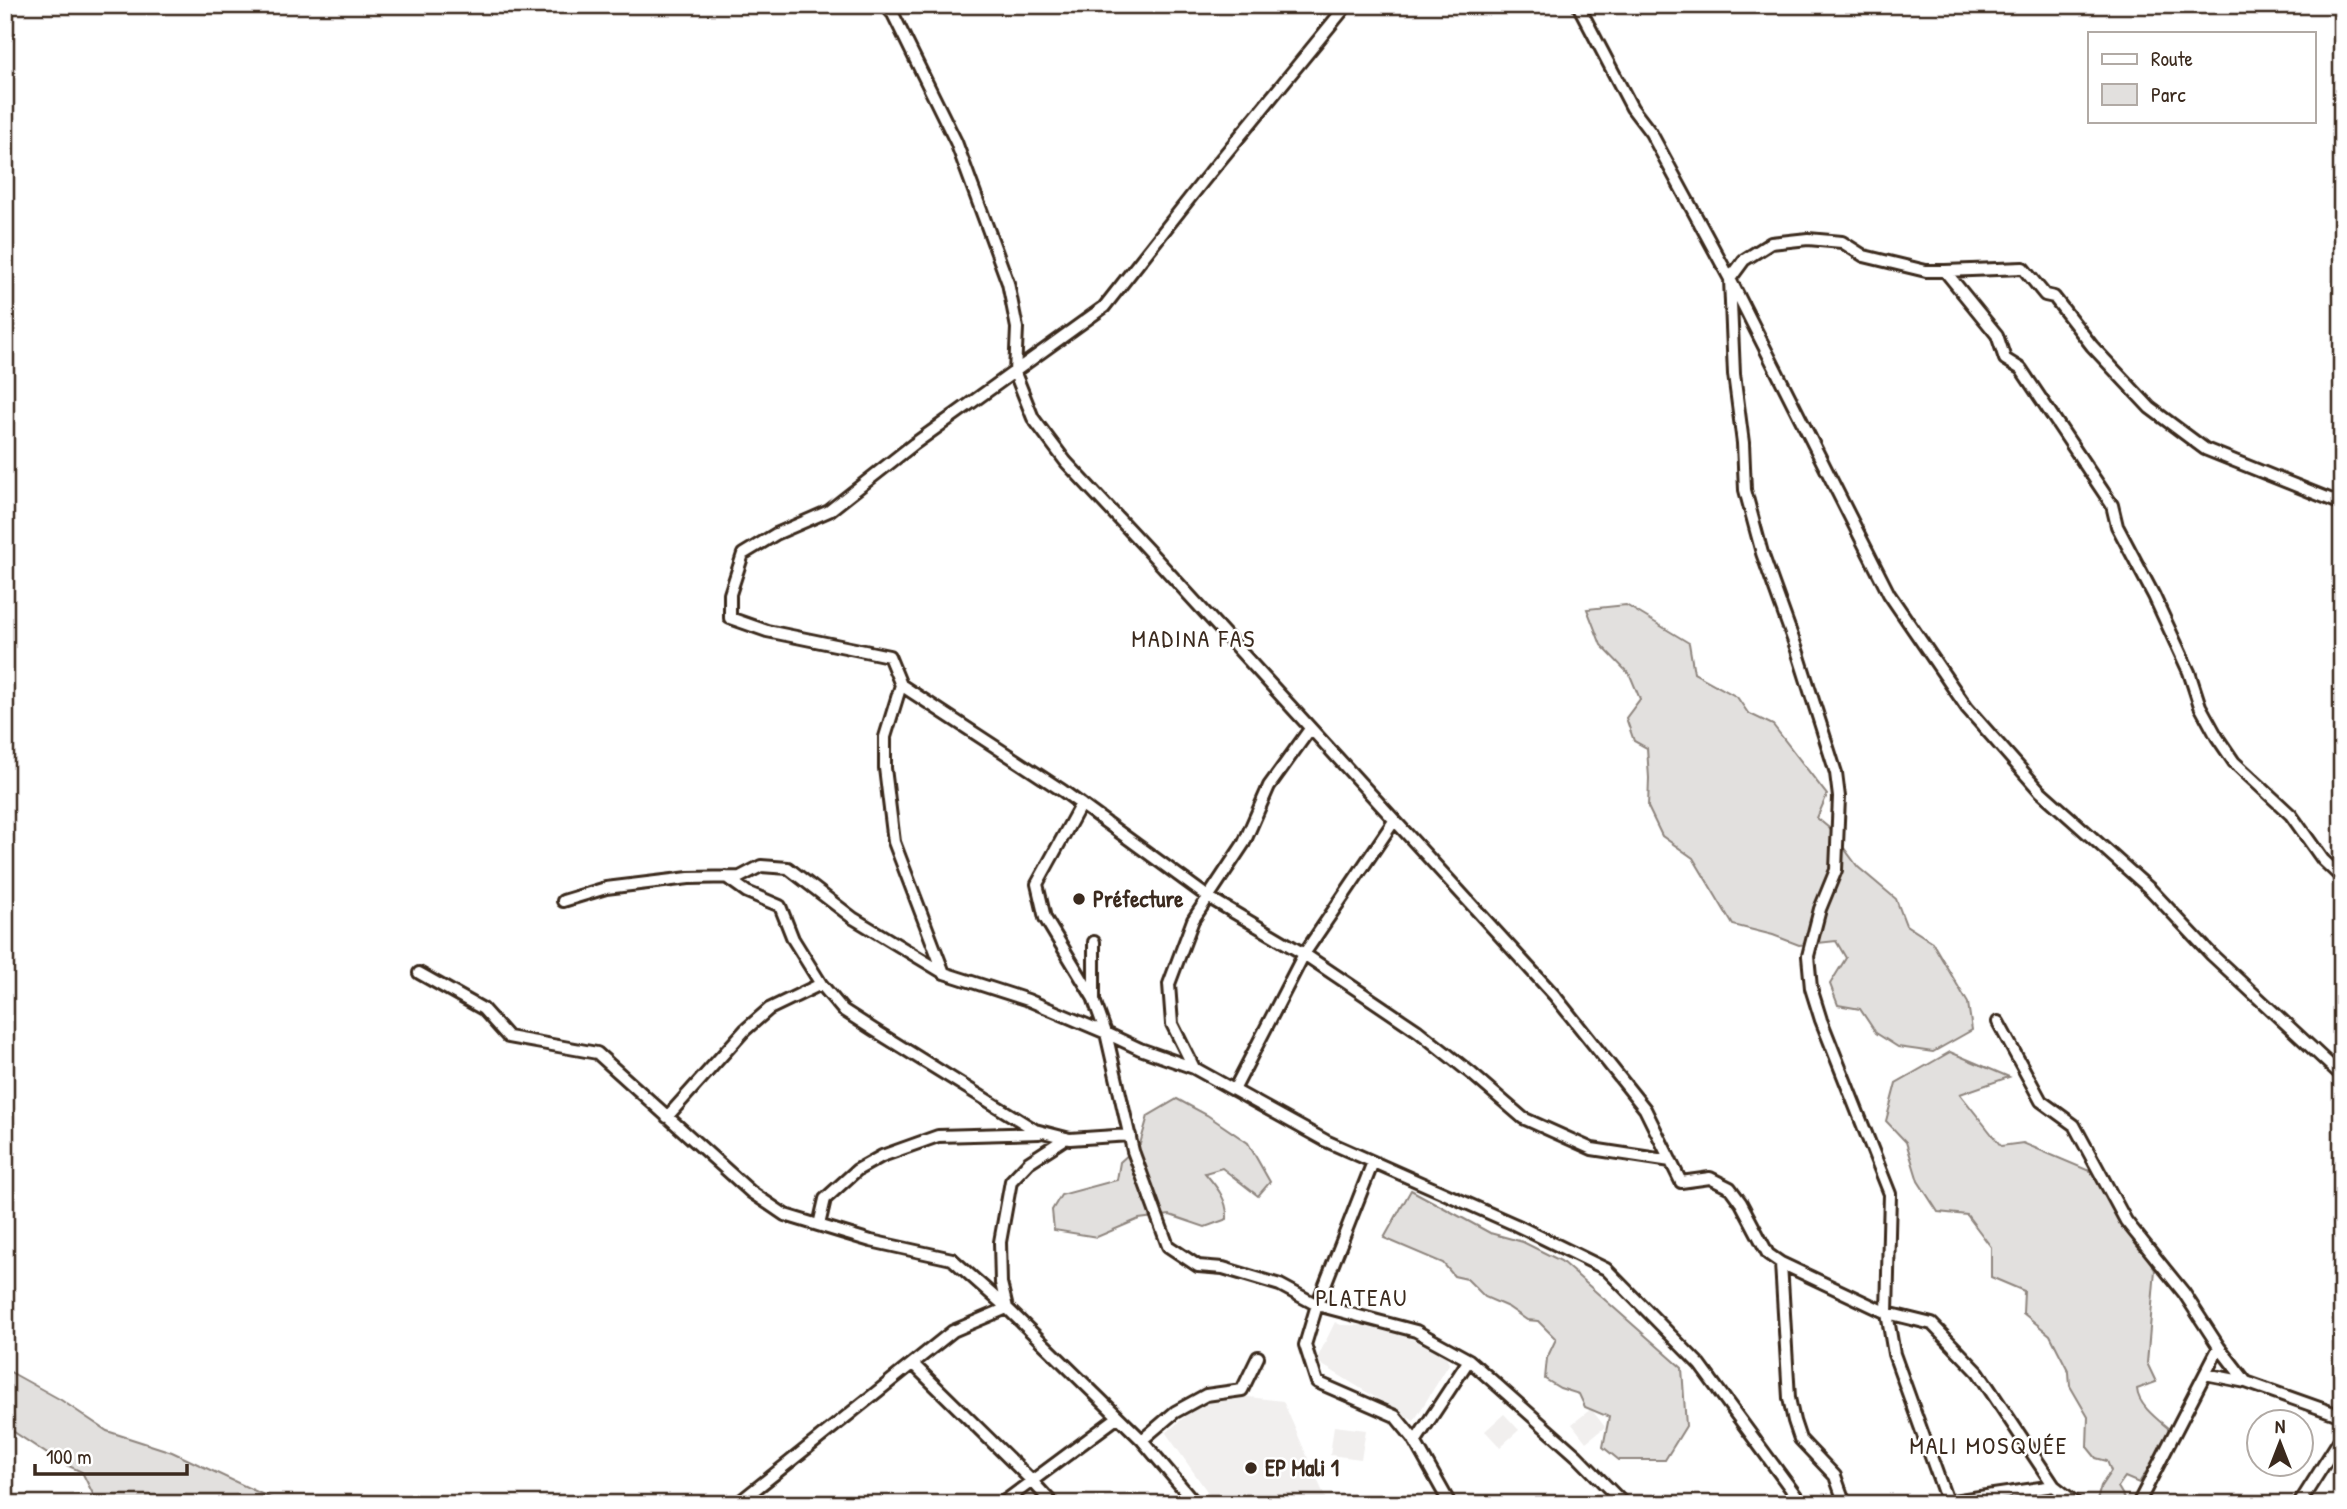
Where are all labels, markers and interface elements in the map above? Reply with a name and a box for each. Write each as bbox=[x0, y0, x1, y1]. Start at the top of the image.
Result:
legend bbox=[2088, 32, 2316, 122]
text: Route bbox=[2151, 44, 2193, 73]
text: Parc bbox=[2151, 80, 2186, 109]
district label: MADINA FAS bbox=[1132, 622, 1256, 654]
place label: Préfecture bbox=[1093, 883, 1184, 914]
marker: Préfecture bbox=[1071, 891, 1087, 907]
district label: PLATEAU bbox=[1316, 1281, 1408, 1313]
north arrow bbox=[2246, 1408, 2316, 1478]
text: N bbox=[2275, 1413, 2285, 1439]
district label: MALI MOSQUÉE bbox=[1910, 1429, 2068, 1461]
scale bar bbox=[35, 1432, 187, 1476]
text: 100 m bbox=[46, 1442, 92, 1471]
place label: EP Mali 1 bbox=[1265, 1452, 1339, 1483]
marker: EP Mali 1 bbox=[1243, 1460, 1259, 1476]

